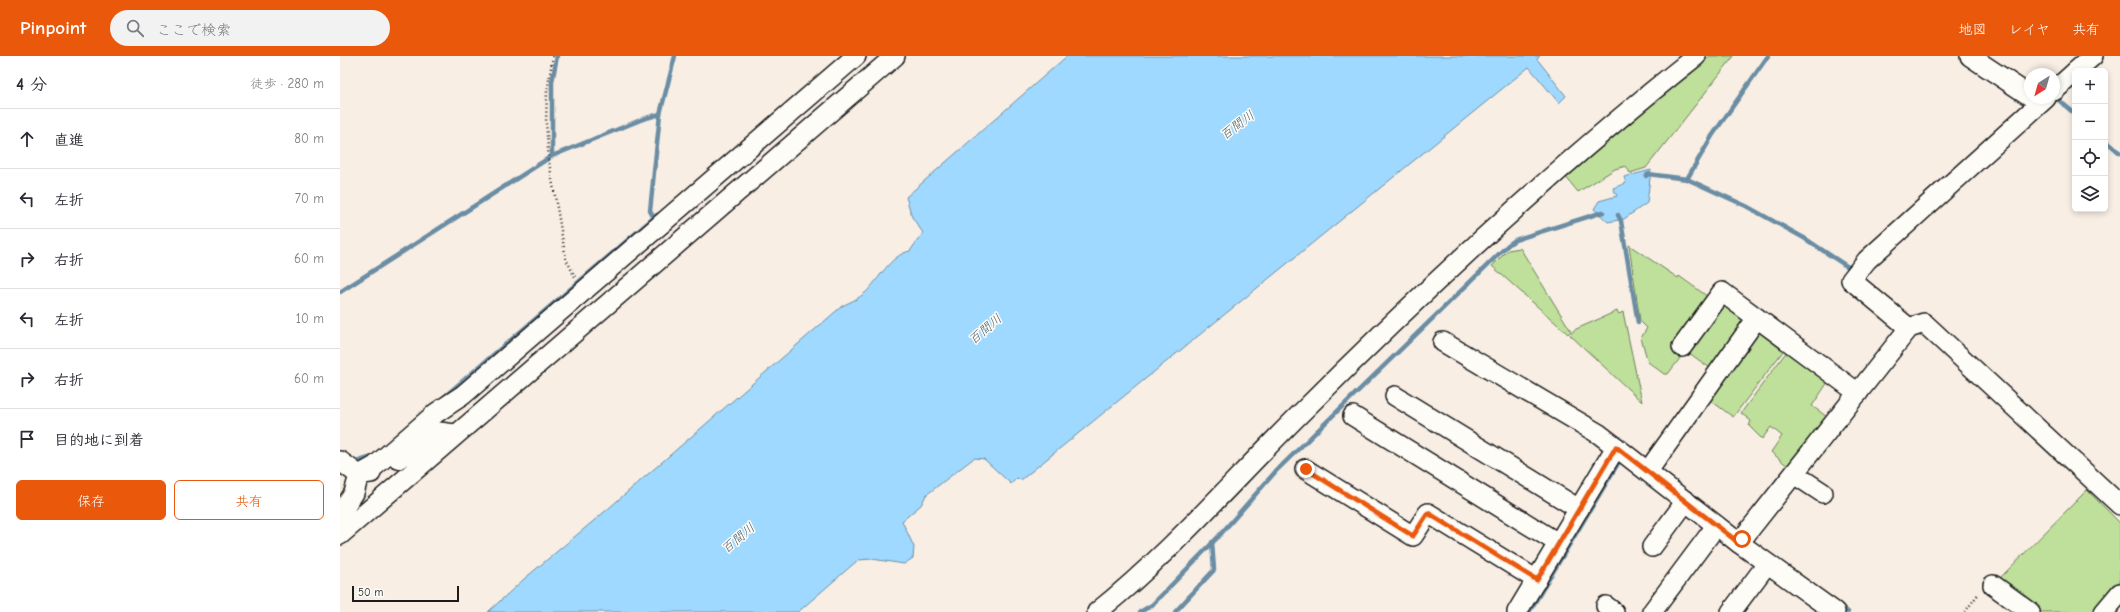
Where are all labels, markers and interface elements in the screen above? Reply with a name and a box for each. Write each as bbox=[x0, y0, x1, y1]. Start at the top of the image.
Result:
search box bbox=[110, 10, 390, 46]
text: Pinpoint bbox=[20, 17, 86, 39]
icon: search bbox=[124, 17, 146, 39]
text: ここで検索 bbox=[156, 21, 231, 39]
text: 地図 bbox=[1959, 21, 1987, 38]
text: レイヤ bbox=[2009, 21, 2050, 38]
text: 共有 bbox=[2072, 21, 2100, 38]
north arrow bbox=[2024, 68, 2060, 104]
map controls bbox=[2072, 68, 2108, 212]
button: + bbox=[2072, 68, 2108, 104]
text: 4 分 bbox=[16, 75, 47, 94]
text: 徒歩 · 280 m bbox=[251, 76, 324, 91]
button: − bbox=[2072, 104, 2108, 140]
water label: 百間川 bbox=[1217, 107, 1257, 143]
icon: ahead bbox=[16, 128, 38, 150]
text: 直進 bbox=[54, 131, 84, 149]
text: 80 m bbox=[294, 131, 324, 146]
button: locate bbox=[2072, 140, 2108, 176]
button: layers bbox=[2072, 176, 2108, 212]
icon: left bbox=[16, 188, 38, 210]
text: 左折 bbox=[54, 191, 84, 209]
text: 70 m bbox=[295, 191, 324, 206]
icon: right bbox=[16, 248, 38, 270]
text: 右折 bbox=[54, 251, 84, 269]
text: 60 m bbox=[294, 251, 324, 266]
icon: left bbox=[16, 308, 38, 330]
text: 左折 bbox=[54, 311, 84, 329]
text: 10 m bbox=[296, 311, 324, 326]
water label: 百間川 bbox=[965, 311, 1005, 347]
icon: right bbox=[16, 368, 38, 390]
text: 右折 bbox=[54, 371, 84, 389]
text: 60 m bbox=[294, 371, 324, 386]
icon: arrive bbox=[16, 428, 38, 450]
text: 目的地に到着 bbox=[54, 431, 144, 449]
route end bbox=[1297, 460, 1315, 478]
button: 保存 bbox=[16, 480, 166, 520]
button: 共有 bbox=[174, 480, 324, 520]
water label: 百間川 bbox=[718, 520, 758, 556]
route start bbox=[1733, 530, 1751, 548]
scale bar bbox=[352, 584, 459, 603]
text: 50 m bbox=[358, 586, 383, 599]

